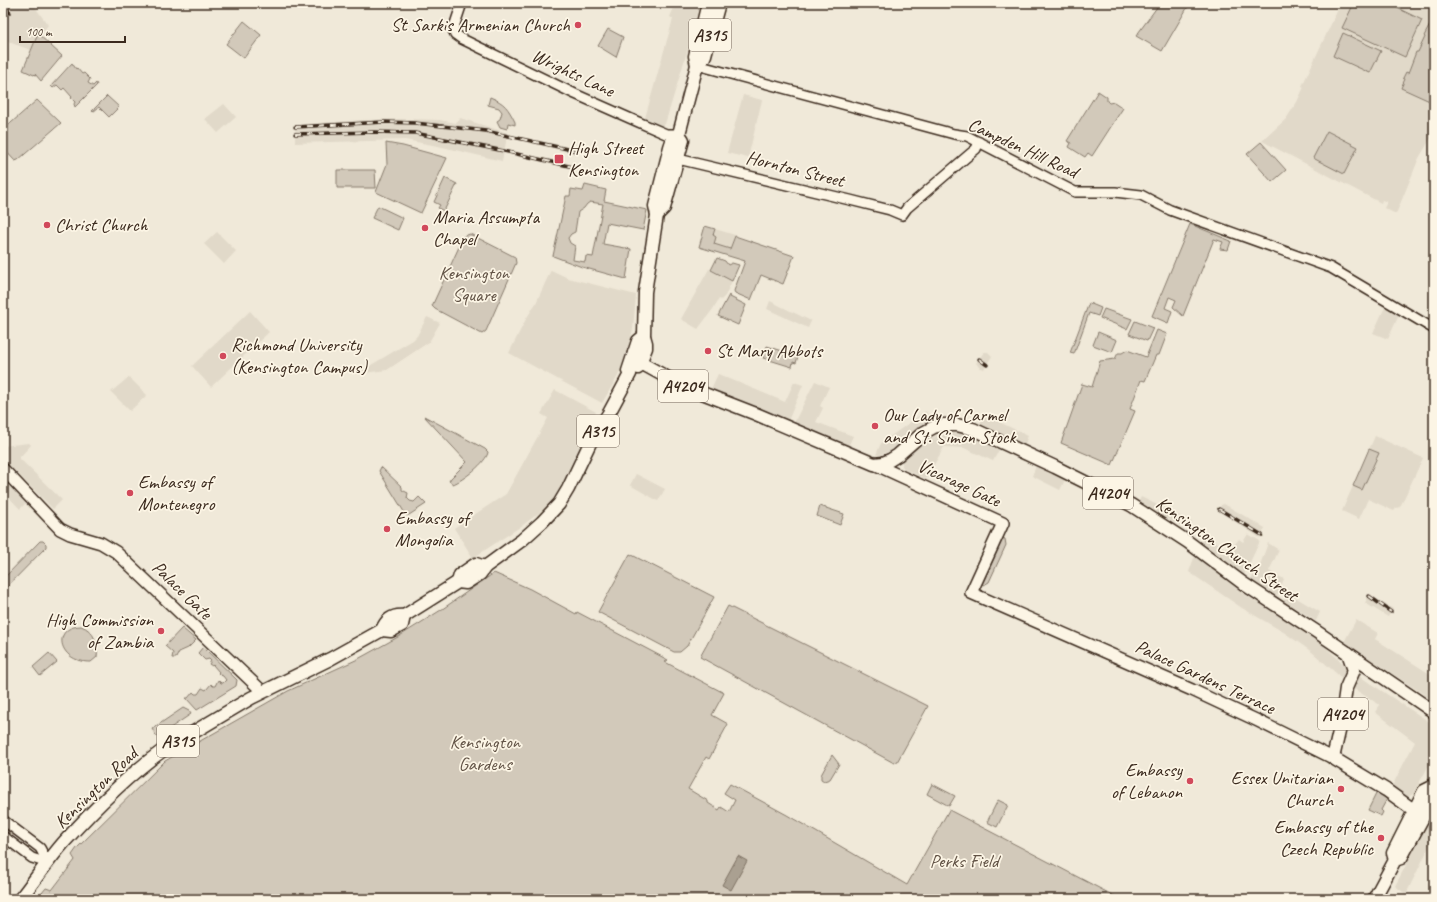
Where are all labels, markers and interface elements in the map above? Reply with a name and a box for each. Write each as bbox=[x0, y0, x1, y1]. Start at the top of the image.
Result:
place label: St Sarkis Armenian Church bbox=[391, 13, 570, 37]
scale bar bbox=[20, 18, 125, 44]
road number: A315 bbox=[689, 19, 731, 51]
marker: St Sarkis Armenian Church bbox=[573, 20, 583, 30]
text: 100 m bbox=[26, 24, 53, 40]
street label: Wrights Lane bbox=[528, 44, 620, 103]
street label: Campden Hill Road bbox=[964, 112, 1085, 185]
place label: High Street Kensington bbox=[568, 136, 645, 182]
street label: Hornton Street bbox=[744, 145, 848, 193]
marker: High Street Kensington bbox=[553, 153, 565, 165]
place label: Maria Assumpta Chapel bbox=[433, 205, 540, 251]
place label: Christ Church bbox=[55, 213, 149, 237]
marker: Christ Church bbox=[42, 220, 52, 230]
marker: Maria Assumpta Chapel bbox=[420, 223, 430, 233]
park label: Kensington Square bbox=[439, 261, 511, 307]
place label: Richmond University (Kensington Campus) bbox=[231, 333, 369, 379]
place label: St Mary Abbots bbox=[716, 339, 824, 363]
marker: St Mary Abbots bbox=[703, 346, 713, 356]
marker: Richmond University (Kensington Campus) bbox=[218, 351, 228, 361]
road number: A4204 bbox=[658, 370, 708, 402]
place label: Our Lady of Carmel and St. Simon Stock bbox=[883, 403, 1016, 449]
road number: A315 bbox=[577, 415, 619, 447]
marker: Our Lady of Carmel and St. Simon Stock bbox=[870, 421, 880, 431]
street label: Vicarage Gate bbox=[914, 453, 1006, 513]
place label: Embassy of Montenegro bbox=[138, 470, 216, 516]
road number: A4204 bbox=[1083, 477, 1133, 509]
marker: Embassy of Montenegro bbox=[125, 488, 135, 498]
street label: Kensington Church Street bbox=[1151, 491, 1304, 608]
place label: Embassy of Mongolia bbox=[395, 506, 473, 552]
marker: Embassy of Mongolia bbox=[382, 524, 392, 534]
street label: Palace Gate bbox=[147, 555, 218, 626]
place label: High Commission of Zambia bbox=[46, 608, 155, 654]
marker: High Commission of Zambia bbox=[156, 626, 166, 636]
street label: Palace Gardens Terrace bbox=[1131, 634, 1280, 721]
road number: A4204 bbox=[1318, 698, 1368, 730]
road number: A315 bbox=[157, 725, 199, 757]
park label: Kensington Gardens bbox=[450, 730, 522, 776]
street label: Kensington Road bbox=[49, 740, 145, 834]
place label: Embassy of Lebanon bbox=[1111, 758, 1184, 804]
place label: Essex Unitarian Church bbox=[1231, 766, 1334, 812]
marker: Embassy of Lebanon bbox=[1185, 776, 1195, 786]
marker: Essex Unitarian Church bbox=[1336, 784, 1346, 794]
place label: Embassy of the Czech Republic bbox=[1274, 815, 1375, 861]
marker: Embassy of the Czech Republic bbox=[1376, 833, 1386, 843]
park label: Perks Field bbox=[930, 849, 1002, 873]

